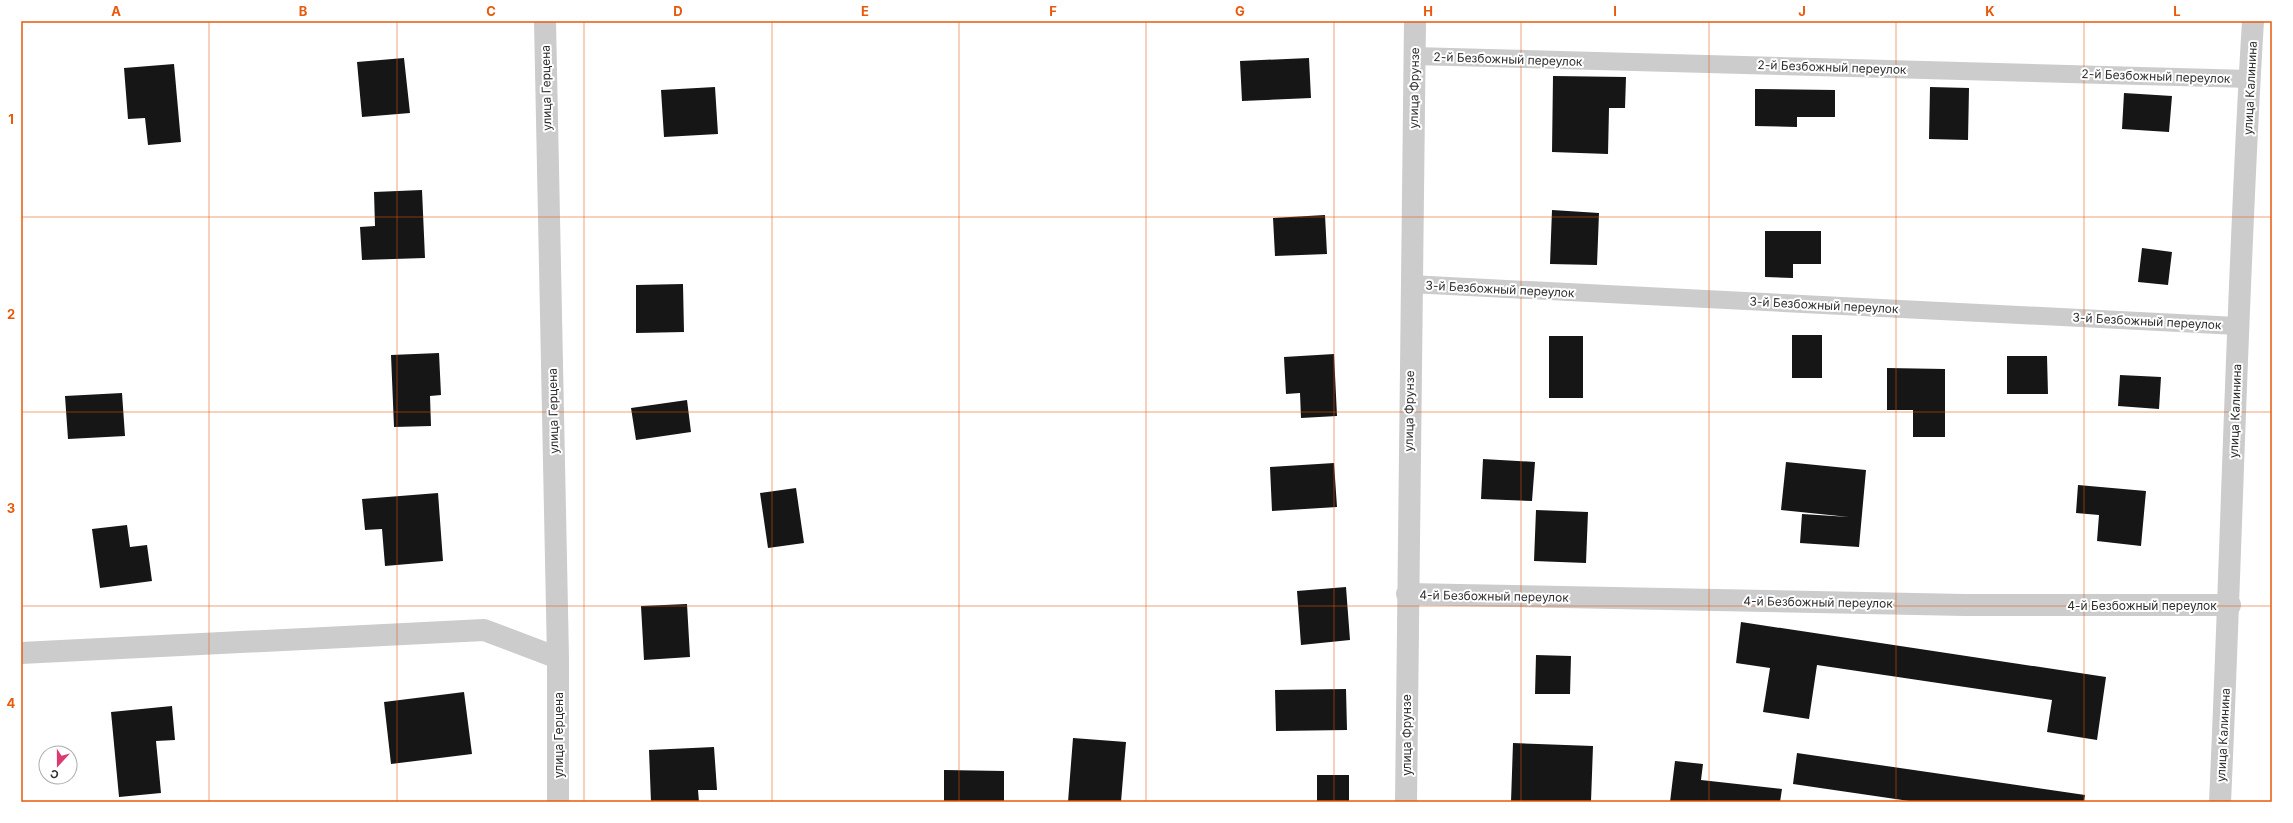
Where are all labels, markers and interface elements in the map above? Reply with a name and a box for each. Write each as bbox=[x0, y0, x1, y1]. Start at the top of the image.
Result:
text: A bbox=[111, 3, 121, 19]
text: B bbox=[299, 3, 308, 19]
text: C bbox=[486, 3, 496, 19]
text: D bbox=[673, 3, 683, 19]
text: E bbox=[861, 3, 869, 19]
text: F bbox=[1049, 3, 1057, 19]
text: G bbox=[1235, 3, 1245, 19]
text: H bbox=[1423, 3, 1433, 19]
text: I bbox=[1613, 3, 1617, 19]
text: J bbox=[1798, 3, 1806, 19]
text: K bbox=[1985, 3, 1995, 19]
text: L bbox=[2173, 3, 2181, 19]
street label: улица Калинина bbox=[2240, 41, 2260, 135]
street label: улица Герцена bbox=[538, 45, 554, 131]
street label: улица Фрунзе bbox=[1406, 47, 1422, 129]
street label: 2-й Безбожный переулок bbox=[1433, 49, 1583, 69]
street label: 2-й Безбожный переулок bbox=[1757, 57, 1907, 77]
street label: 2-й Безбожный переулок bbox=[2081, 66, 2231, 86]
text: 1 bbox=[8, 111, 14, 127]
street label: 3-й Безбожный переулок bbox=[1425, 278, 1575, 300]
street label: 3-й Безбожный переулок bbox=[1749, 294, 1899, 316]
text: 2 bbox=[7, 306, 15, 322]
street label: 3-й Безбожный переулок bbox=[2072, 310, 2222, 332]
street label: улица Калинина bbox=[2226, 364, 2244, 458]
street label: улица Герцена bbox=[545, 368, 561, 454]
street label: улица Фрунзе bbox=[1401, 370, 1417, 452]
text: 3 bbox=[7, 500, 15, 516]
street label: 4-й Безбожный переулок bbox=[1419, 587, 1569, 605]
street label: 4-й Безбожный переулок bbox=[1743, 593, 1893, 611]
street label: 4-й Безбожный переулок bbox=[2067, 598, 2217, 613]
street label: улица Калинина bbox=[2213, 688, 2233, 782]
street label: улица Герцена bbox=[551, 692, 566, 778]
street label: улица Фрунзе bbox=[1399, 694, 1414, 776]
text: 4 bbox=[7, 695, 16, 711]
north arrow bbox=[38, 745, 78, 785]
text: С bbox=[48, 766, 61, 782]

